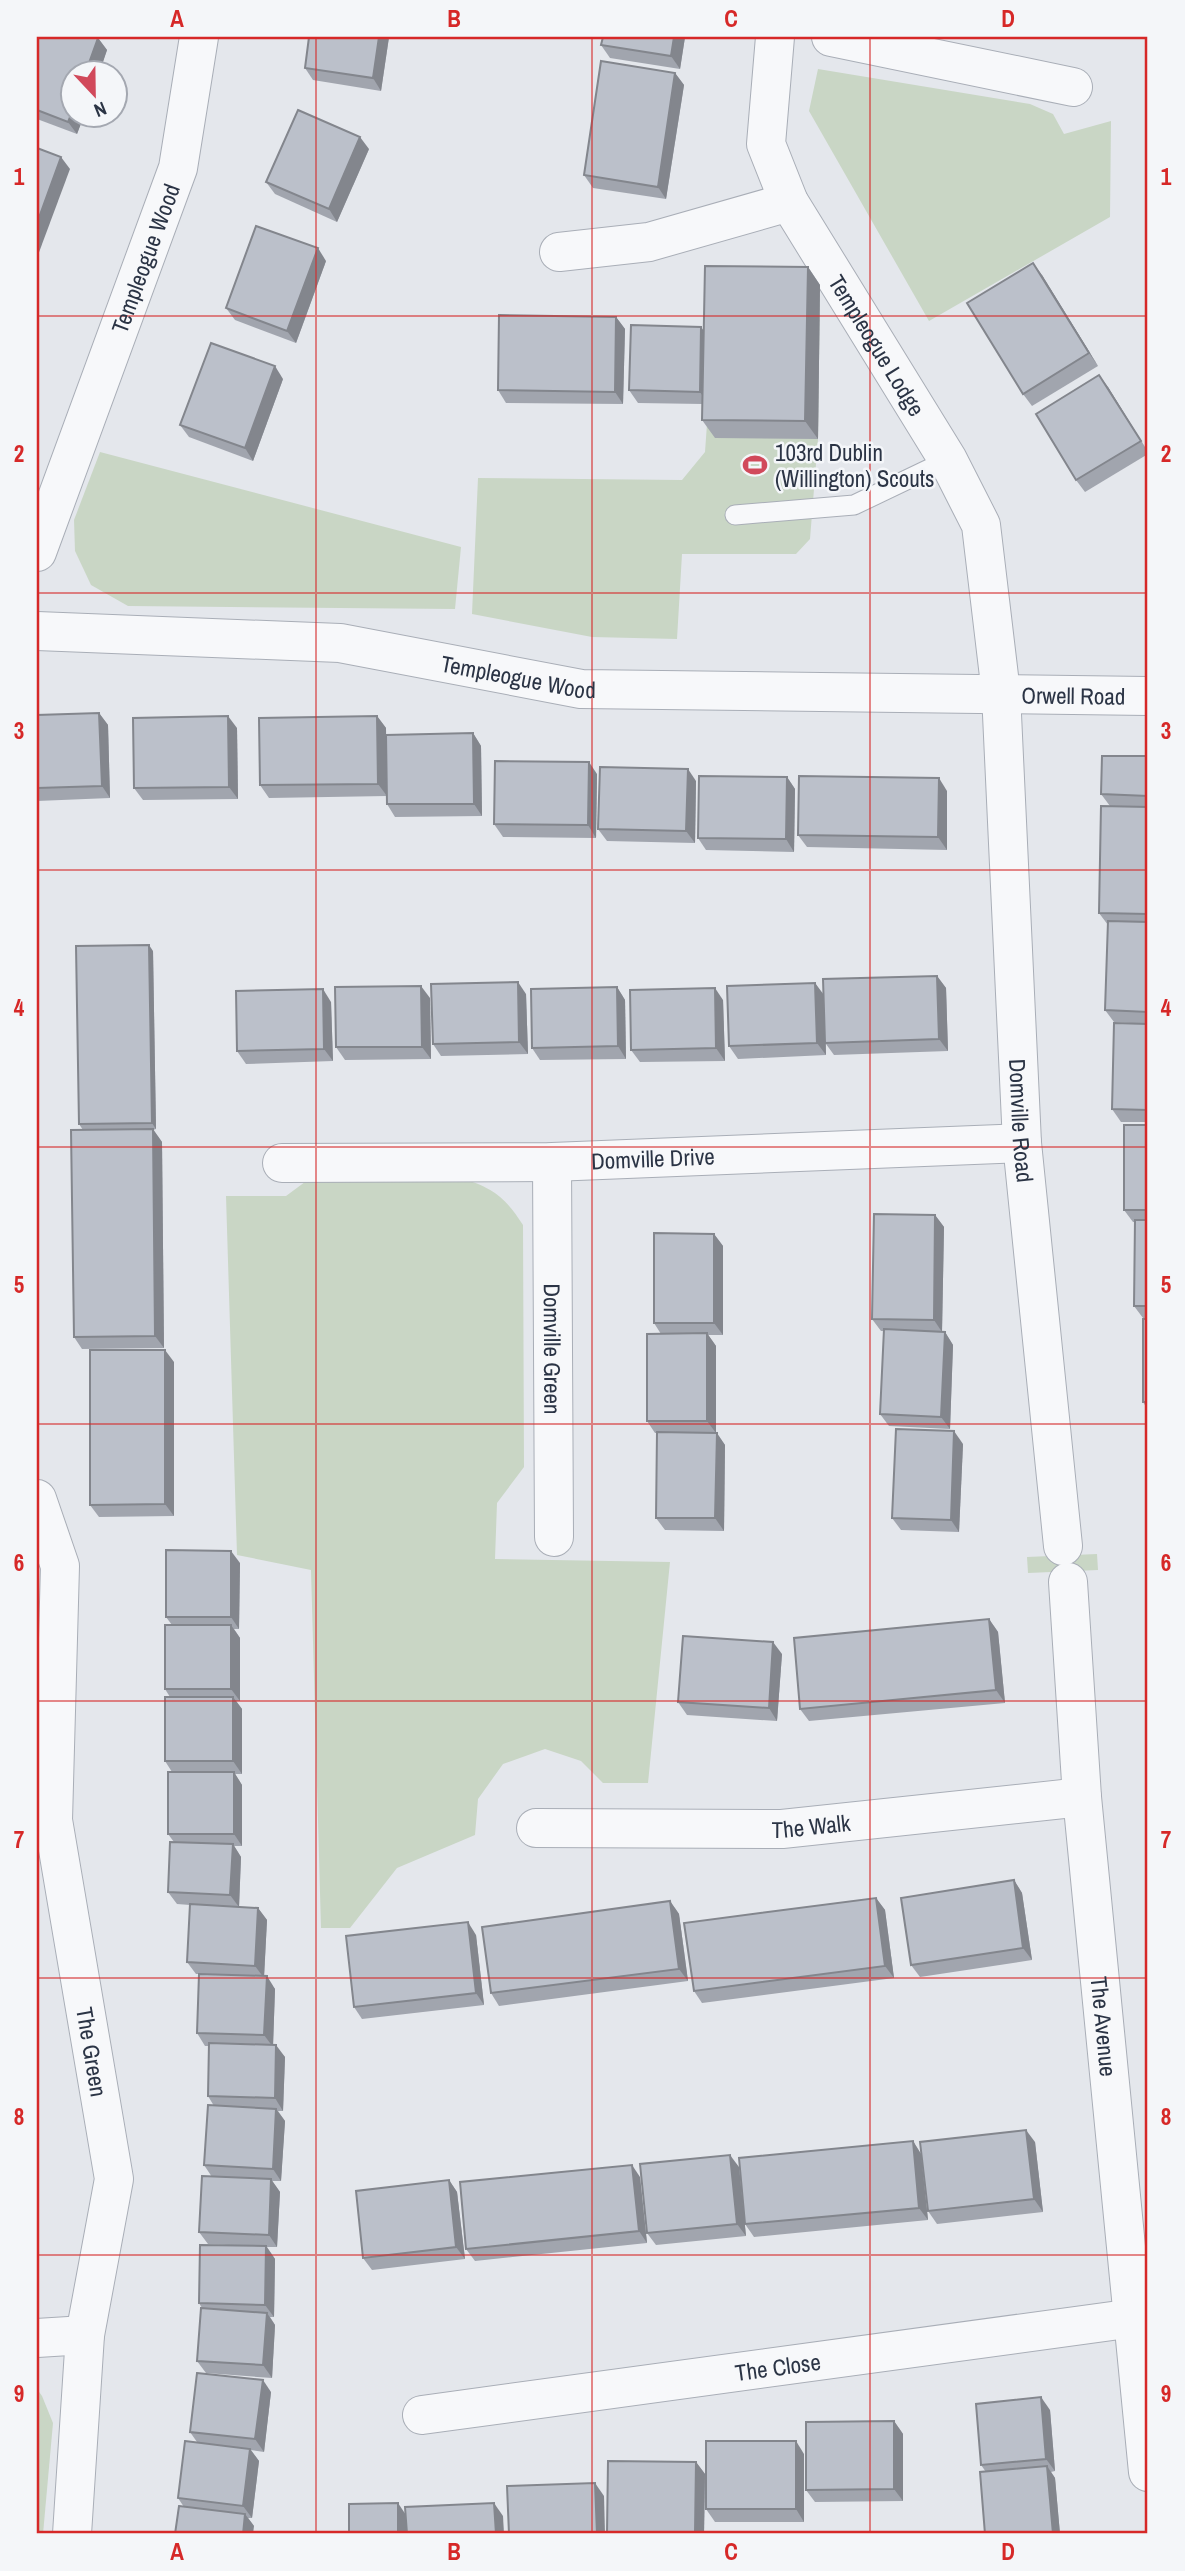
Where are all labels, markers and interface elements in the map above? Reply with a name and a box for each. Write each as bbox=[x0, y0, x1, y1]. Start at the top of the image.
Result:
text: A bbox=[170, 3, 184, 34]
text: B bbox=[447, 3, 461, 34]
text: C bbox=[724, 3, 738, 34]
text: D bbox=[1001, 3, 1015, 34]
north arrow bbox=[60, 60, 130, 130]
text: N bbox=[90, 96, 110, 124]
text: 1 bbox=[14, 161, 25, 192]
text: 1 bbox=[1161, 161, 1172, 192]
street label: Templeogue Wood bbox=[103, 179, 187, 337]
street label: Templeogue Lodge bbox=[822, 269, 933, 422]
place label: 103rd Dublin (Willington) Scouts bbox=[775, 437, 934, 494]
text: 2 bbox=[14, 438, 24, 469]
text: 2 bbox=[1161, 438, 1171, 469]
sports icon: 103rd Dublin (Willington) Scouts bbox=[741, 451, 769, 479]
street label: Templeogue Wood bbox=[438, 647, 596, 705]
street label: Orwell Road bbox=[1021, 679, 1125, 711]
text: 3 bbox=[14, 715, 24, 746]
text: 3 bbox=[1161, 715, 1171, 746]
text: 4 bbox=[14, 992, 25, 1023]
text: 4 bbox=[1161, 992, 1172, 1023]
street label: Domville Road bbox=[1003, 1058, 1041, 1184]
street label: Domville Drive bbox=[590, 1140, 715, 1176]
text: 5 bbox=[14, 1269, 24, 1300]
text: 5 bbox=[1161, 1269, 1171, 1300]
street label: Domville Green bbox=[537, 1283, 569, 1415]
text: 6 bbox=[14, 1547, 24, 1578]
text: 6 bbox=[1161, 1547, 1171, 1578]
street label: The Walk bbox=[771, 1806, 852, 1845]
text: 7 bbox=[14, 1824, 24, 1855]
text: 7 bbox=[1161, 1824, 1171, 1855]
street label: The Avenue bbox=[1084, 1975, 1125, 2078]
street label: The Green bbox=[70, 2005, 115, 2099]
text: 8 bbox=[14, 2101, 24, 2132]
text: 8 bbox=[1161, 2101, 1171, 2132]
street label: The Close bbox=[733, 2345, 822, 2388]
text: 9 bbox=[14, 2378, 24, 2409]
text: 9 bbox=[1161, 2378, 1171, 2409]
text: A bbox=[170, 2536, 184, 2567]
text: B bbox=[447, 2536, 461, 2567]
text: C bbox=[724, 2536, 738, 2567]
text: D bbox=[1001, 2536, 1015, 2567]

